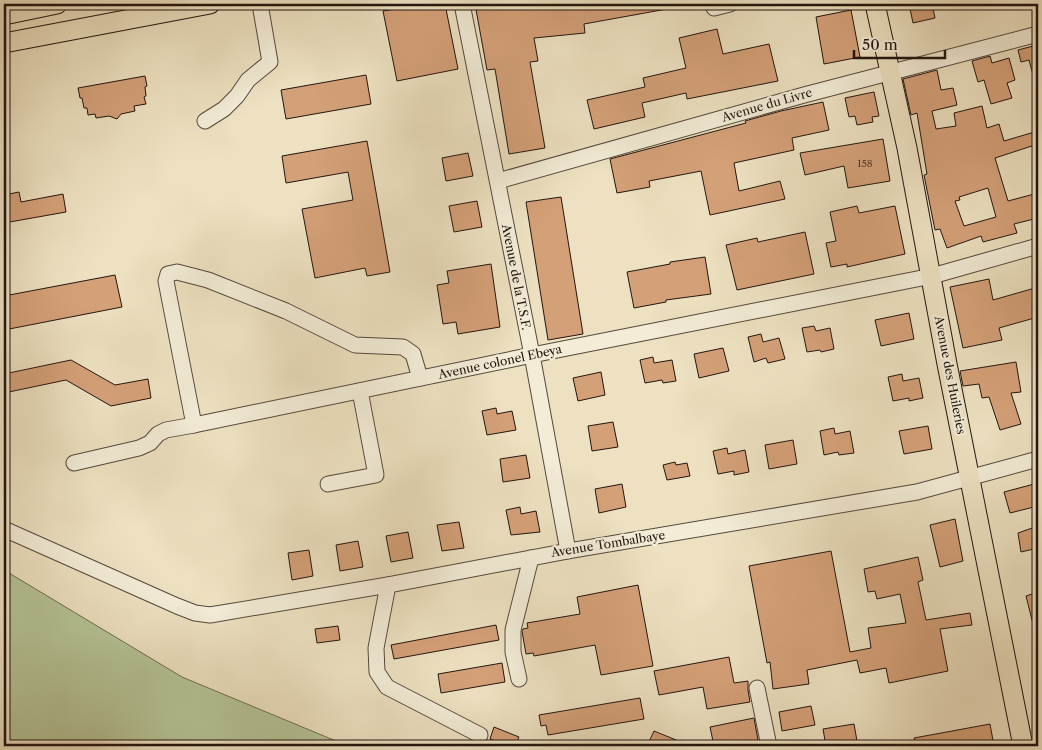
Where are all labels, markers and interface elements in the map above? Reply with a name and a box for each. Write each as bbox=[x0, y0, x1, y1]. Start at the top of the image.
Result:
scale bar bbox=[854, 28, 946, 60]
text: 50 m bbox=[862, 35, 898, 54]
street label: Avenue du Livre bbox=[719, 84, 814, 125]
house number: 158 bbox=[857, 157, 873, 170]
street label: Avenue de la T.S.F. bbox=[499, 222, 534, 331]
street label: Avenue des Huileries bbox=[931, 313, 969, 435]
street label: Avenue colonel Ebeya bbox=[436, 341, 564, 382]
street label: Avenue Tombalbaye bbox=[549, 527, 666, 560]

